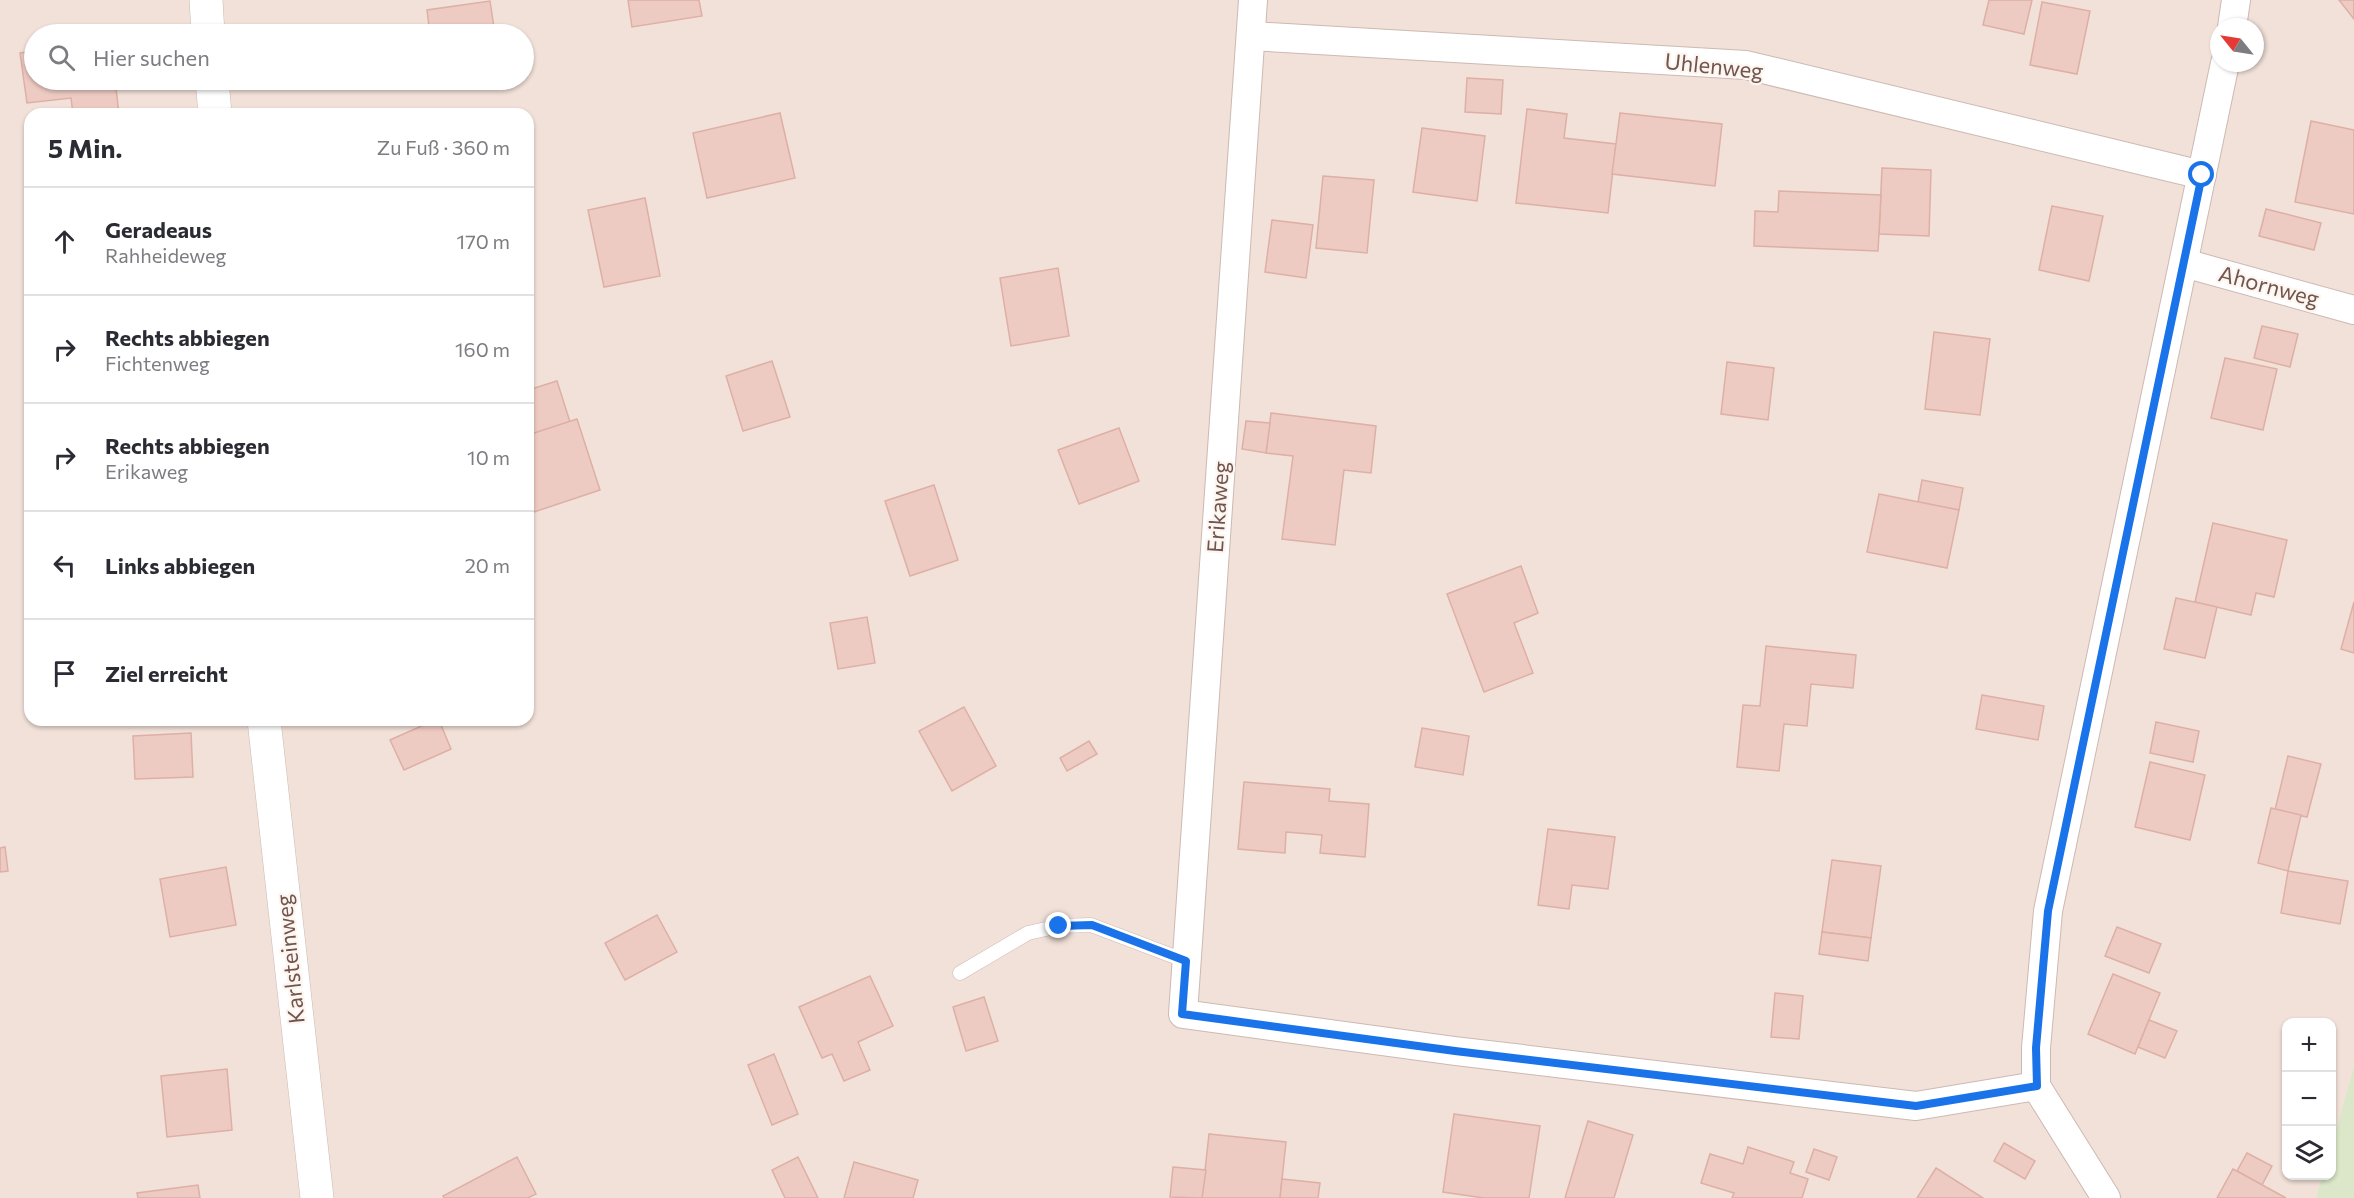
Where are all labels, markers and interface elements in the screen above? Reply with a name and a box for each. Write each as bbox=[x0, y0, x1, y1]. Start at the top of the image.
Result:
north arrow bbox=[2210, 18, 2264, 72]
search box bbox=[24, 24, 534, 90]
icon: search bbox=[45, 41, 78, 74]
text: Hier suchen bbox=[93, 44, 210, 71]
street label: Uhlenweg bbox=[1663, 47, 1765, 84]
text: 5 Min. bbox=[48, 132, 122, 163]
text: Zu Fuß · 360 m bbox=[377, 135, 510, 159]
route start bbox=[2188, 161, 2214, 187]
text: Geradeaus bbox=[105, 216, 212, 243]
icon: ahead bbox=[48, 225, 81, 258]
text: 170 m bbox=[457, 229, 510, 253]
text: Rahheideweg bbox=[105, 243, 226, 267]
street label: Ahornweg bbox=[2216, 259, 2322, 312]
text: Rechts abbiegen bbox=[105, 324, 270, 351]
icon: right bbox=[48, 333, 81, 366]
text: 160 m bbox=[455, 337, 510, 361]
text: Fichtenweg bbox=[105, 351, 210, 375]
text: Rechts abbiegen bbox=[105, 432, 270, 459]
icon: right bbox=[48, 441, 81, 474]
text: 10 m bbox=[467, 445, 510, 469]
text: Erikaweg bbox=[105, 459, 188, 483]
street label: Erikaweg bbox=[1201, 460, 1234, 554]
icon: left bbox=[48, 549, 81, 582]
text: Links abbiegen bbox=[105, 552, 255, 579]
text: 20 m bbox=[465, 553, 510, 577]
icon: arrive bbox=[48, 657, 81, 690]
text: Ziel erreicht bbox=[105, 660, 228, 687]
street label: Karlsteinweg bbox=[269, 893, 310, 1025]
route end bbox=[1045, 912, 1071, 938]
map controls bbox=[2282, 1018, 2336, 1180]
button: + bbox=[2282, 1018, 2336, 1072]
button: − bbox=[2282, 1072, 2336, 1126]
button: layers bbox=[2282, 1126, 2336, 1180]

